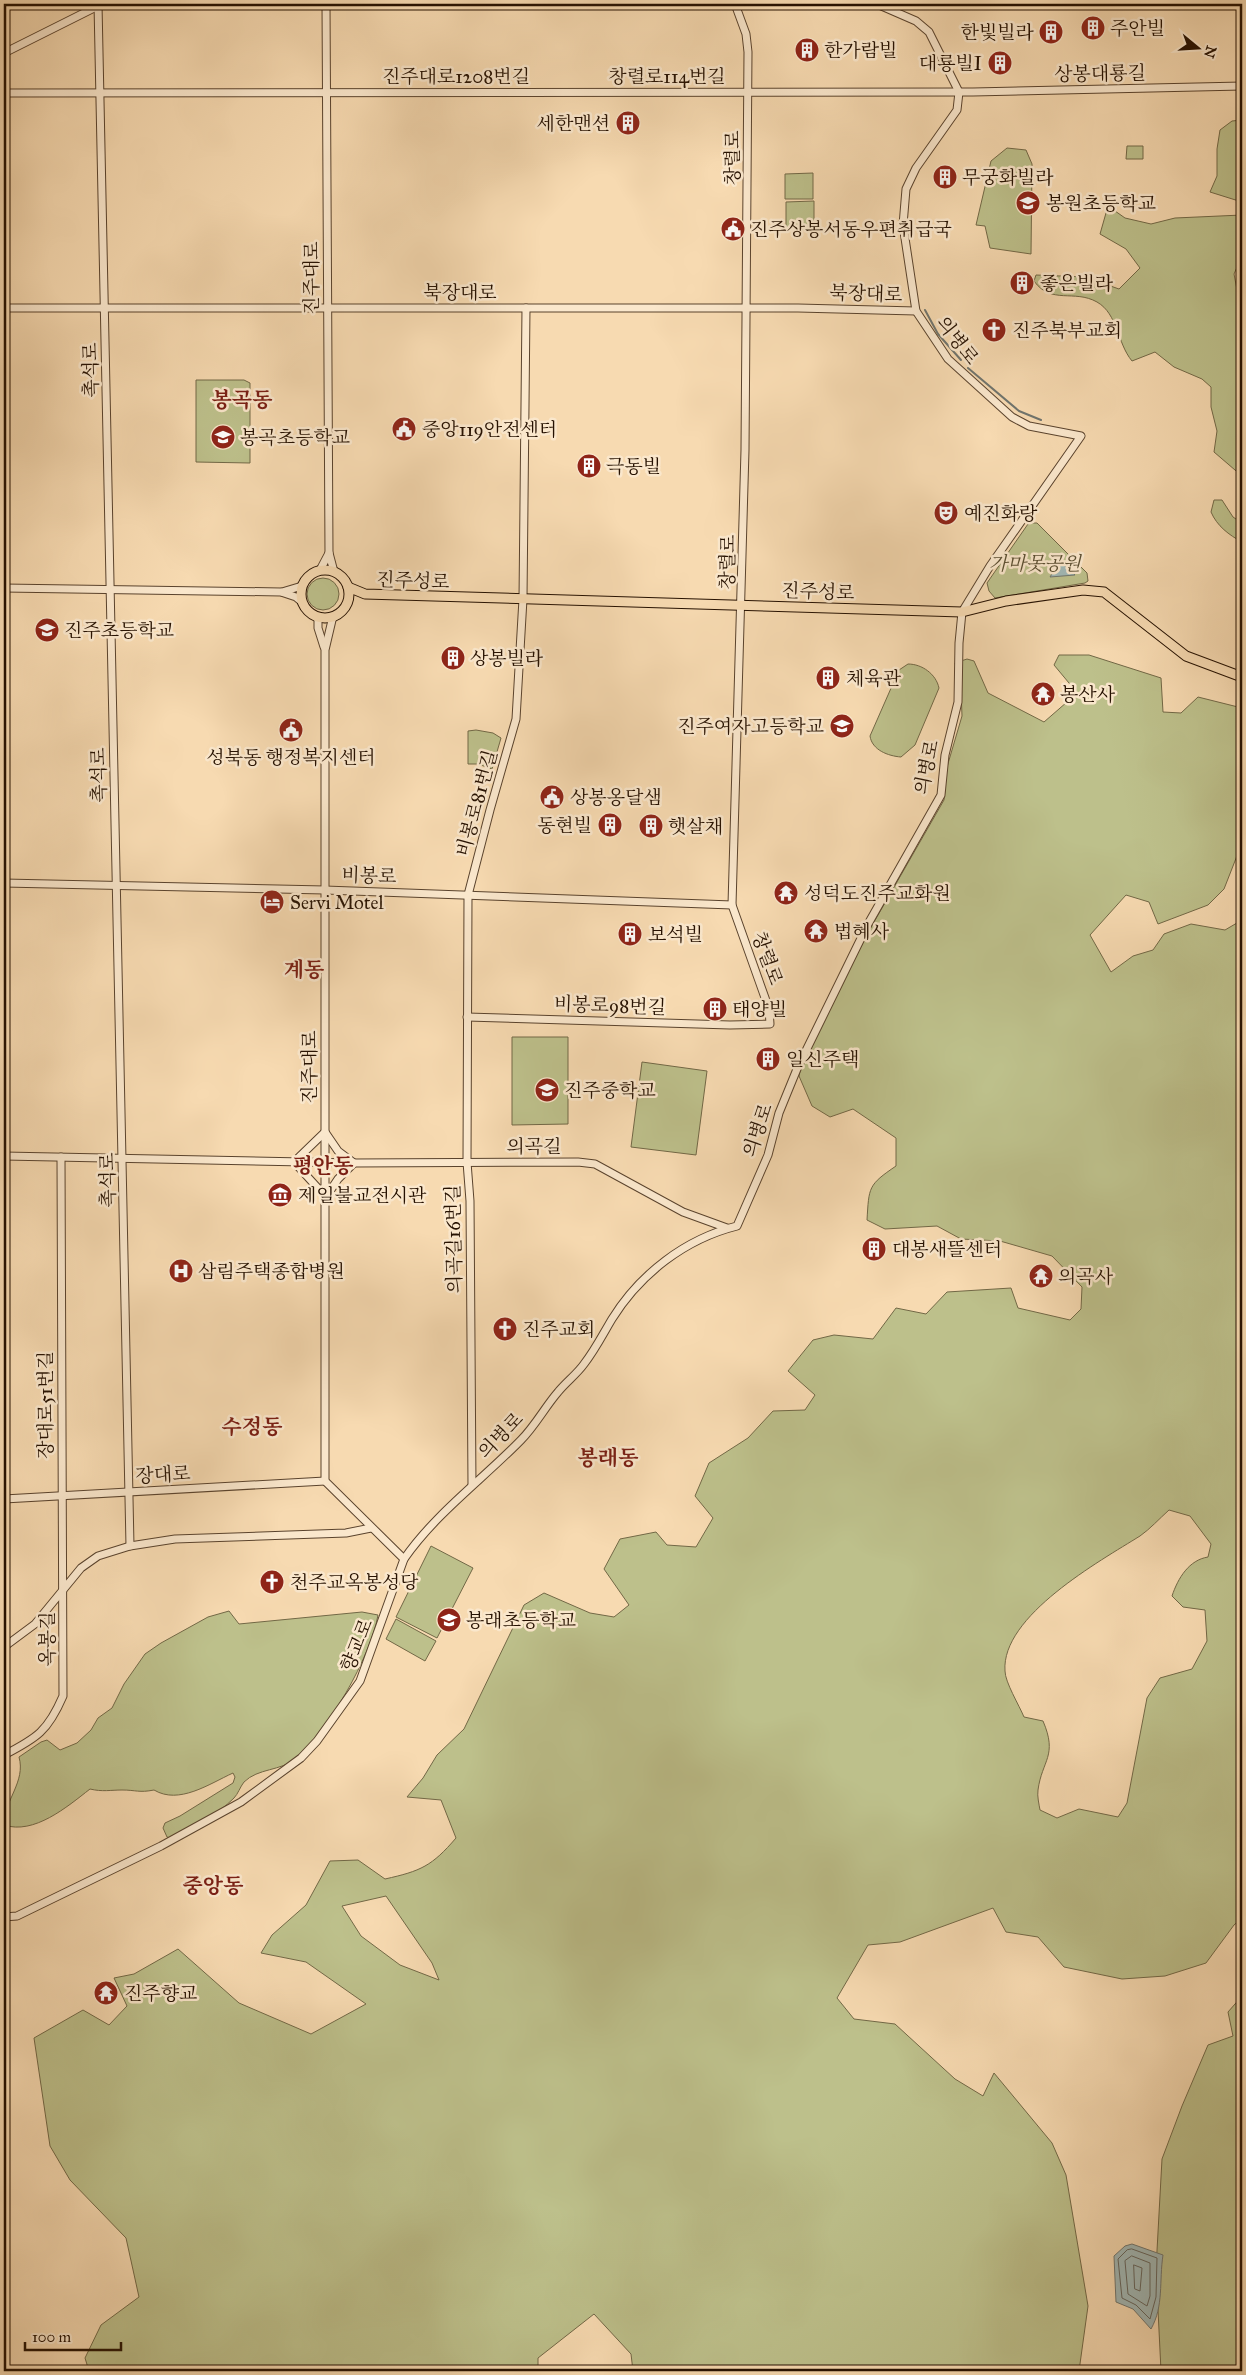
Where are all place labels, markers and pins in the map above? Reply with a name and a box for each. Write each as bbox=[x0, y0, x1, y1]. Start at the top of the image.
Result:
building icon: 주안빌 bbox=[1080, 15, 1106, 41]
place label: 주안빌 bbox=[1110, 17, 1165, 40]
building icon: 한빛빌라 bbox=[1038, 19, 1064, 45]
place label: 한빛빌라 bbox=[961, 21, 1034, 44]
building icon: 한가람빌 bbox=[794, 37, 820, 63]
place label: 한가람빌 bbox=[824, 39, 897, 62]
building icon: 대룡빌I bbox=[987, 50, 1013, 76]
place label: 대룡빌I bbox=[919, 52, 982, 75]
building icon: 세한맨션 bbox=[615, 110, 641, 136]
place label: 세한맨션 bbox=[537, 112, 610, 135]
building icon: 무궁화빌라 bbox=[932, 164, 958, 190]
place label: 무궁화빌라 bbox=[962, 166, 1054, 189]
school or university icon: 봉원초등학교 bbox=[1015, 190, 1041, 216]
place label: 봉원초등학교 bbox=[1046, 192, 1156, 215]
public building icon: 진주상봉서동우편취급국 bbox=[720, 216, 746, 242]
place label: 진주상봉서동우편취급국 bbox=[750, 218, 952, 241]
building icon: 좋은빌라 bbox=[1009, 270, 1035, 296]
place label: 좋은빌라 bbox=[1040, 272, 1113, 295]
church icon: 진주북부교회 bbox=[981, 317, 1007, 343]
place label: 진주북부교회 bbox=[1012, 319, 1122, 342]
public building icon: 중앙119안전센터 bbox=[391, 416, 417, 442]
place label: 중앙119안전센터 bbox=[422, 418, 557, 441]
school or university icon: 봉곡초등학교 bbox=[210, 424, 236, 450]
place label: 봉곡초등학교 bbox=[240, 426, 350, 449]
building icon: 극동빌 bbox=[576, 453, 602, 479]
place label: 극동빌 bbox=[606, 455, 661, 478]
theatre icon: 예진화랑 bbox=[933, 500, 959, 526]
place label: 예진화랑 bbox=[964, 502, 1038, 525]
school or university icon: 진주초등학교 bbox=[34, 617, 60, 643]
place label: 진주초등학교 bbox=[64, 619, 174, 642]
building icon: 상봉빌라 bbox=[440, 645, 466, 671]
place label: 상봉빌라 bbox=[470, 647, 543, 670]
building icon: 체육관 bbox=[815, 665, 841, 691]
place label: 체육관 bbox=[846, 667, 902, 690]
temple icon: 봉산사 bbox=[1030, 681, 1056, 707]
place label: 봉산사 bbox=[1060, 683, 1116, 706]
school or university icon: 진주여자고등학교 bbox=[829, 713, 855, 739]
place label: 진주여자고등학교 bbox=[677, 715, 824, 738]
public building icon: 성북동 행정복지센터 bbox=[278, 717, 304, 743]
place label: 성북동 행정복지센터 bbox=[206, 746, 376, 769]
public building icon: 상봉옹달샘 bbox=[539, 784, 565, 810]
place label: 상봉옹달샘 bbox=[570, 786, 662, 809]
building icon: 동현빌 bbox=[597, 812, 623, 838]
building icon: 햇살채 bbox=[638, 813, 664, 839]
place label: 동현빌 bbox=[537, 814, 592, 837]
place label: 햇살채 bbox=[668, 815, 723, 838]
temple icon: 성덕도진주교화원 bbox=[773, 880, 799, 906]
place label: 성덕도진주교화원 bbox=[804, 882, 951, 905]
hotel icon: Servi Motel bbox=[259, 889, 285, 915]
place label: Servi Motel bbox=[290, 891, 384, 914]
temple icon: 법혜사 bbox=[803, 918, 829, 944]
place label: 법혜사 bbox=[834, 920, 890, 943]
building icon: 보석빌 bbox=[617, 921, 643, 947]
place label: 보석빌 bbox=[648, 923, 703, 946]
building icon: 태양빌 bbox=[702, 996, 728, 1022]
place label: 태양빌 bbox=[732, 998, 787, 1021]
building icon: 일신주택 bbox=[755, 1046, 781, 1072]
place label: 일신주택 bbox=[786, 1048, 859, 1071]
school or university icon: 진주중학교 bbox=[534, 1077, 560, 1103]
place label: 진주중학교 bbox=[564, 1079, 656, 1102]
museum icon: 제일불교전시관 bbox=[267, 1182, 293, 1208]
place label: 제일불교전시관 bbox=[298, 1184, 427, 1207]
building icon: 대봉새뜰센터 bbox=[861, 1236, 887, 1262]
place label: 대봉새뜰센터 bbox=[892, 1238, 1002, 1261]
hospital icon: 삼림주택종합병원 bbox=[168, 1258, 194, 1284]
place label: 삼림주택종합병원 bbox=[198, 1260, 345, 1283]
temple icon: 의곡사 bbox=[1028, 1263, 1054, 1289]
place label: 의곡사 bbox=[1058, 1265, 1114, 1288]
church icon: 진주교회 bbox=[492, 1316, 518, 1342]
place label: 진주교회 bbox=[522, 1318, 595, 1341]
church icon: 천주교옥봉성당 bbox=[259, 1569, 285, 1595]
place label: 천주교옥봉성당 bbox=[290, 1571, 419, 1594]
school or university icon: 봉래초등학교 bbox=[436, 1607, 462, 1633]
place label: 봉래초등학교 bbox=[466, 1609, 576, 1632]
temple icon: 진주향교 bbox=[93, 1980, 119, 2006]
place label: 진주향교 bbox=[124, 1982, 197, 2005]

